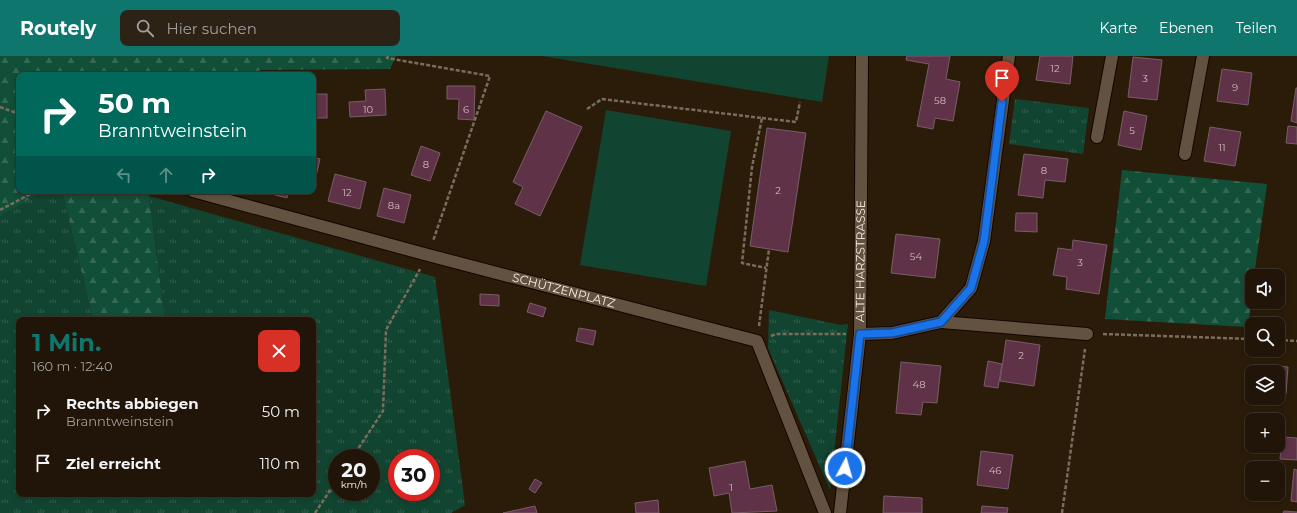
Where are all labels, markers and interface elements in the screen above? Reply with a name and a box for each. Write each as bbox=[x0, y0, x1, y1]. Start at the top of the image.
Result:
search box bbox=[120, 10, 400, 46]
text: Routely bbox=[20, 17, 96, 40]
icon: search bbox=[134, 17, 156, 39]
text: Hier suchen bbox=[166, 19, 257, 38]
text: Karte bbox=[1099, 19, 1137, 37]
text: Ebenen bbox=[1159, 19, 1214, 37]
text: Teilen bbox=[1236, 19, 1277, 37]
pin bbox=[985, 61, 1019, 102]
house number: 12 bbox=[1050, 62, 1060, 75]
icon: arrive bbox=[991, 67, 1013, 89]
house number: 3 bbox=[1142, 72, 1148, 85]
house number: 9 bbox=[1232, 81, 1238, 94]
text: 50 m bbox=[98, 86, 171, 120]
icon: right bbox=[32, 88, 84, 140]
house number: 58 bbox=[934, 94, 946, 107]
house number: 10 bbox=[363, 103, 373, 116]
house number: 6 bbox=[463, 103, 469, 116]
text: Branntweinstein bbox=[98, 120, 247, 142]
house number: 5 bbox=[1129, 124, 1135, 137]
house number: 11 bbox=[1218, 141, 1226, 154]
house number: 8 bbox=[423, 158, 429, 171]
icon: left bbox=[113, 164, 135, 186]
icon: ahead bbox=[155, 164, 177, 186]
icon: right bbox=[197, 164, 219, 186]
house number: 8 bbox=[1041, 164, 1047, 177]
house number: 2 bbox=[775, 184, 781, 197]
house number: 12 bbox=[342, 186, 352, 199]
house number: 8a bbox=[388, 199, 400, 212]
street label: ALTE HARZSTRASSE bbox=[852, 200, 868, 322]
house number: 54 bbox=[910, 250, 923, 263]
house number: 3 bbox=[1077, 256, 1083, 269]
street label: SCHÜTZENPLATZ bbox=[511, 269, 617, 311]
map controls bbox=[1245, 269, 1285, 501]
button: sound bbox=[1245, 269, 1285, 309]
button: search bbox=[1245, 317, 1285, 357]
text: 1 Min. bbox=[32, 328, 101, 357]
button: close bbox=[258, 330, 300, 372]
house number: 2 bbox=[1018, 349, 1024, 362]
text: 160 m · 12:40 bbox=[32, 358, 113, 374]
button: layers bbox=[1245, 365, 1285, 405]
house number: 48 bbox=[912, 378, 926, 391]
text: Rechts abbiegen bbox=[66, 394, 199, 413]
icon: right bbox=[32, 400, 54, 422]
text: 50 m bbox=[262, 402, 300, 421]
text: Branntweinstein bbox=[66, 413, 174, 429]
button: + bbox=[1245, 413, 1285, 453]
position arrow bbox=[824, 447, 866, 489]
speed limit sign: 30 bbox=[388, 449, 440, 501]
icon: arrive bbox=[32, 452, 54, 474]
text: Ziel erreicht bbox=[66, 454, 161, 473]
text: 110 m bbox=[259, 454, 300, 473]
text: 20 bbox=[341, 458, 367, 482]
button: − bbox=[1245, 461, 1285, 501]
house number: 46 bbox=[989, 464, 1001, 477]
text: km/h bbox=[341, 478, 367, 491]
house number: 1 bbox=[729, 481, 733, 494]

